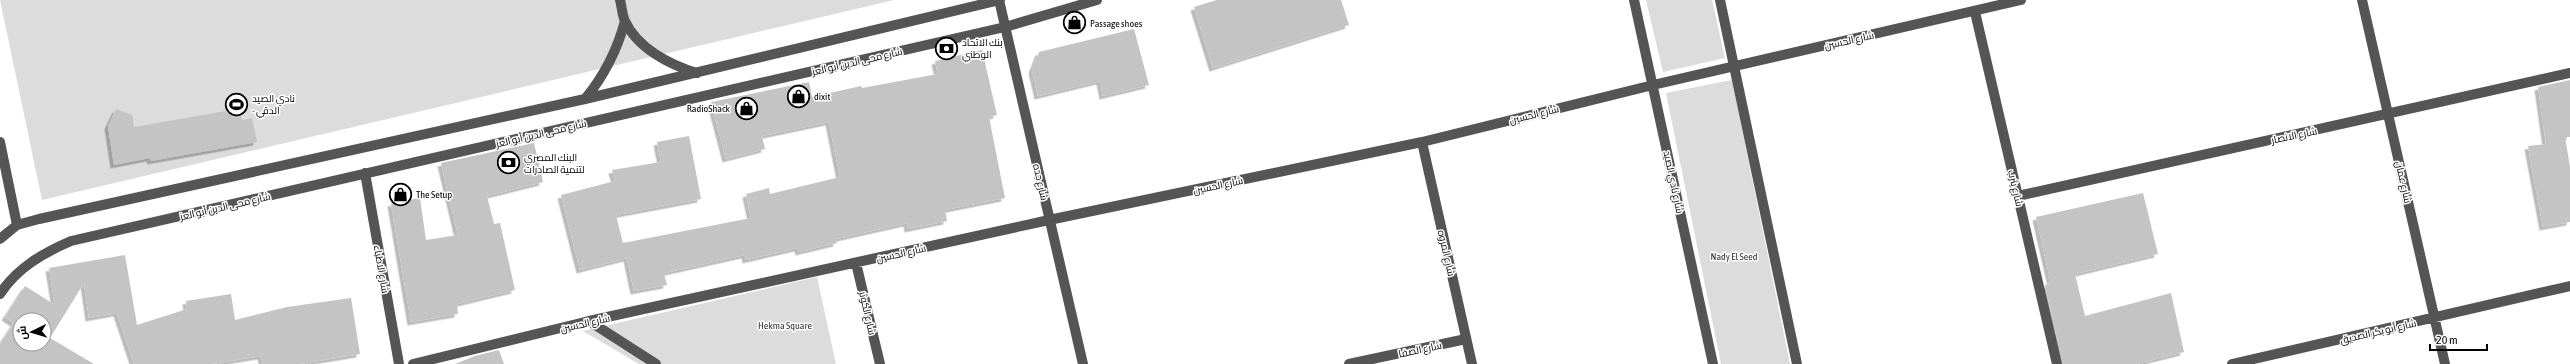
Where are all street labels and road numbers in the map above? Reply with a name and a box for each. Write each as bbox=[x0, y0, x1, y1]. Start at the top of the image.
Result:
street label: شارع الحسين bbox=[1823, 29, 1875, 53]
street label: شارع محى الدين أبو العز bbox=[810, 45, 904, 78]
street label: شارع الحسين bbox=[1508, 103, 1560, 127]
street label: شارع محى الدين أبو العز bbox=[494, 117, 588, 150]
street label: شارع الانصار bbox=[2269, 125, 2318, 147]
street label: شارع نادي الصيد bbox=[1660, 150, 1686, 215]
street label: شارع عمان bbox=[2392, 160, 2414, 205]
street label: شارع جده bbox=[1030, 163, 1050, 202]
street label: شارع يثرب bbox=[2005, 169, 2025, 208]
street label: شارع الحسين bbox=[1192, 175, 1244, 197]
street label: شارع محى الدين أبو العز bbox=[178, 190, 272, 223]
street label: شارع المروه bbox=[1435, 229, 1457, 278]
street label: شارع الحسين bbox=[875, 242, 927, 266]
street label: شارع الاطباء bbox=[371, 244, 391, 294]
street label: شارع الكوثر bbox=[856, 289, 878, 336]
street label: شارع الحسين bbox=[559, 312, 611, 336]
street label: شارع أبو بكر الصديق bbox=[2339, 316, 2417, 347]
street label: شارع الصفا bbox=[1397, 340, 1443, 360]

